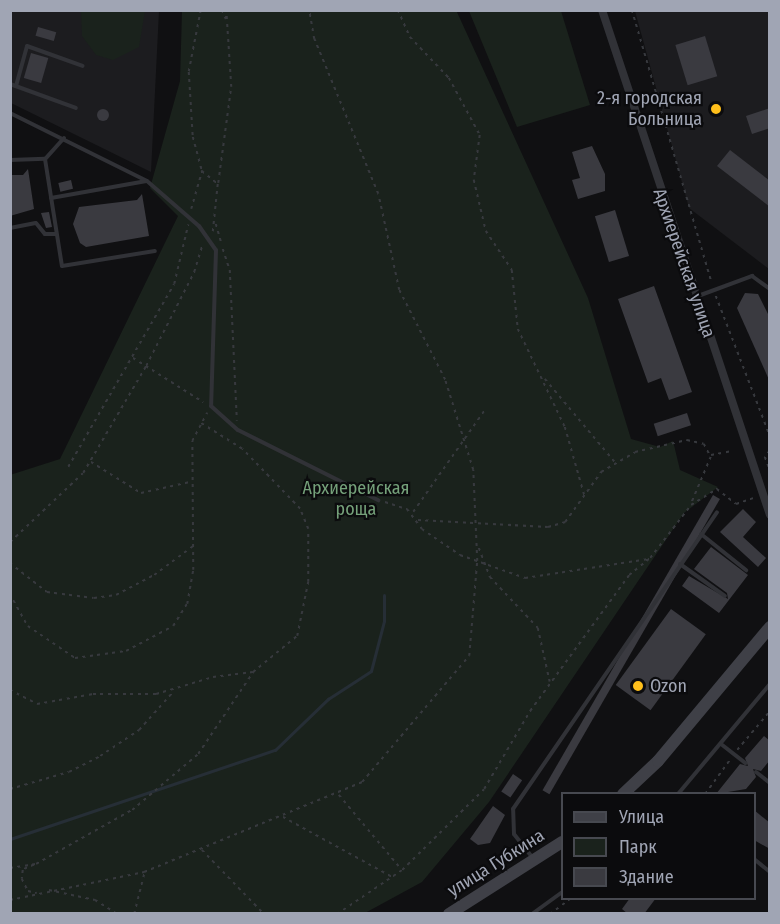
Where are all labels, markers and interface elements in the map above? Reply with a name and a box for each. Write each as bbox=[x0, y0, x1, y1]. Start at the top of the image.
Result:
place label: 2-я городская Больница bbox=[597, 88, 702, 130]
marker: 2-я городская Больница bbox=[707, 100, 725, 118]
street label: Архиерейская улица bbox=[648, 186, 720, 340]
park label: Архиерейская роща bbox=[302, 478, 410, 520]
place label: Ozon bbox=[650, 675, 687, 697]
marker: Ozon bbox=[631, 679, 645, 693]
legend bbox=[561, 792, 756, 900]
text: Улица bbox=[619, 806, 664, 828]
street label: улица Губкина bbox=[444, 825, 548, 901]
text: Парк bbox=[619, 836, 657, 858]
text: Здание bbox=[619, 866, 674, 888]

